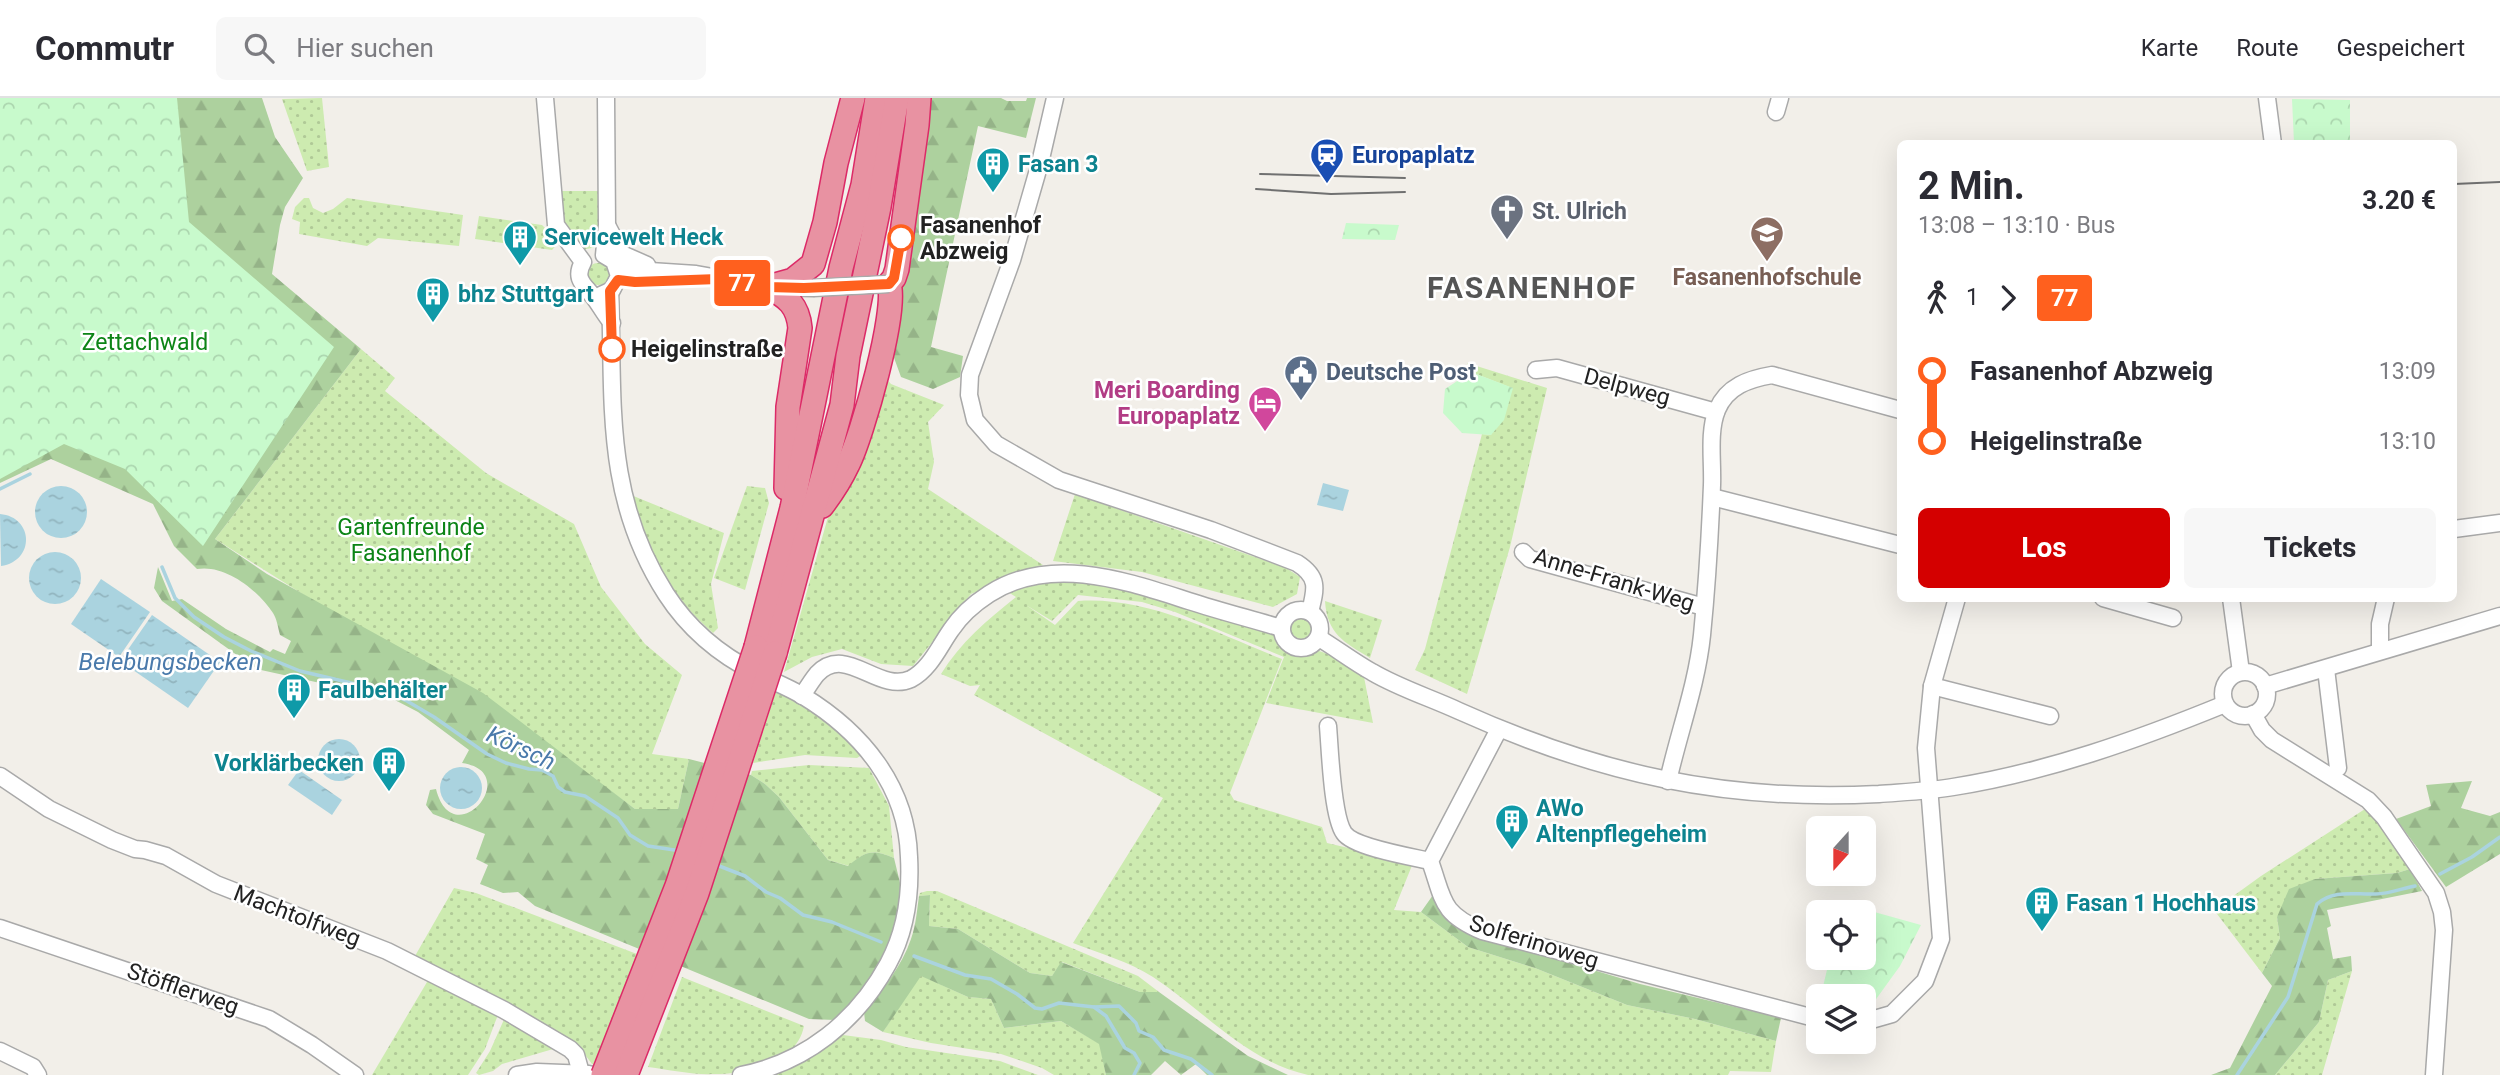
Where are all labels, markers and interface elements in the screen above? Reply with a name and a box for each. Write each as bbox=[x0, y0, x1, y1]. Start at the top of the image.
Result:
search box bbox=[216, 17, 706, 80]
text: Commutr bbox=[35, 29, 174, 68]
icon: search bbox=[240, 29, 278, 67]
text: Hier suchen bbox=[296, 33, 434, 63]
text: Karte bbox=[2141, 34, 2198, 62]
text: Route bbox=[2236, 34, 2298, 62]
text: Gespeichert bbox=[2336, 34, 2465, 62]
station icon: Europaplatz bbox=[1308, 136, 1346, 185]
place label: Europaplatz bbox=[1352, 142, 1475, 169]
building icon: Fasan 3 bbox=[974, 145, 1012, 194]
place label: Fasan 3 bbox=[1018, 151, 1098, 178]
text: 2 Min. bbox=[1918, 164, 2025, 208]
text: 3.20 € bbox=[2362, 185, 2436, 215]
church icon: St. Ulrich bbox=[1488, 192, 1526, 241]
place label: St. Ulrich bbox=[1532, 198, 1627, 225]
place label: Fasanenhof Abzweig bbox=[920, 212, 1042, 265]
text: 13:08 – 13:10 · Bus bbox=[1918, 212, 2115, 239]
school or university icon: Fasanenhofschule bbox=[1748, 214, 1786, 263]
building icon: Servicewelt Heck bbox=[501, 218, 539, 267]
place label: Servicewelt Heck bbox=[544, 224, 724, 251]
marker: Fasanenhof Abzweig bbox=[888, 225, 914, 251]
line badge: 77 bbox=[710, 260, 774, 306]
place label: Fasanenhofschule bbox=[1672, 264, 1862, 291]
text: 77 bbox=[728, 269, 756, 297]
district label: FASANENHOF bbox=[1427, 270, 1637, 305]
building icon: bhz Stuttgart bbox=[414, 275, 452, 324]
icon: walk bbox=[1918, 279, 1956, 317]
icon: forward bbox=[1989, 279, 2027, 317]
place label: bhz Stuttgart bbox=[458, 281, 594, 308]
text: 1 bbox=[1966, 284, 1979, 311]
text: 77 bbox=[2051, 284, 2078, 312]
park label: Zettachwald bbox=[82, 329, 208, 356]
marker: Heigelinstraße bbox=[599, 336, 625, 362]
place label: Heigelinstraße bbox=[631, 336, 783, 363]
public building icon: Deutsche Post bbox=[1282, 353, 1320, 402]
text: Fasanenhof Abzweig bbox=[1970, 356, 2213, 386]
text: 13:09 bbox=[2379, 358, 2436, 385]
place label: Deutsche Post bbox=[1326, 359, 1476, 386]
street label: Delpweg bbox=[1581, 363, 1673, 411]
place label: Meri Boarding Europaplatz bbox=[1094, 377, 1240, 430]
hotel icon: Meri Boarding Europaplatz bbox=[1246, 384, 1284, 433]
text: Heigelinstraße bbox=[1970, 426, 2142, 456]
text: 13:10 bbox=[2379, 428, 2436, 455]
button: Los bbox=[1918, 508, 2170, 588]
button: Tickets bbox=[2184, 508, 2436, 588]
park label: Gartenfreunde Fasanenhof bbox=[337, 514, 485, 567]
street label: Anne-Frank-Weg bbox=[1530, 543, 1698, 617]
water label: Belebungsbecken bbox=[78, 648, 262, 676]
building icon: Faulbehälter bbox=[275, 671, 313, 720]
place label: Faulbehälter bbox=[318, 677, 447, 704]
water label: Körsch bbox=[482, 720, 560, 776]
building icon: Vorklärbecken bbox=[370, 744, 408, 793]
place label: Vorklärbecken bbox=[214, 750, 364, 777]
place label: AWo Altenpflegeheim bbox=[1536, 795, 1707, 848]
building icon: AWo Altenpflegeheim bbox=[1493, 802, 1531, 851]
north arrow bbox=[1806, 816, 1876, 886]
map controls bbox=[1806, 816, 1876, 1054]
street label: Machtolfweg bbox=[230, 879, 364, 953]
building icon: Fasan 1 Hochhaus bbox=[2023, 884, 2061, 933]
place label: Fasan 1 Hochhaus bbox=[2066, 890, 2256, 917]
button: locate bbox=[1806, 900, 1876, 970]
street label: Solferinoweg bbox=[1466, 910, 1602, 974]
street label: Stöfflerweg bbox=[124, 957, 242, 1021]
button: layers bbox=[1806, 984, 1876, 1054]

